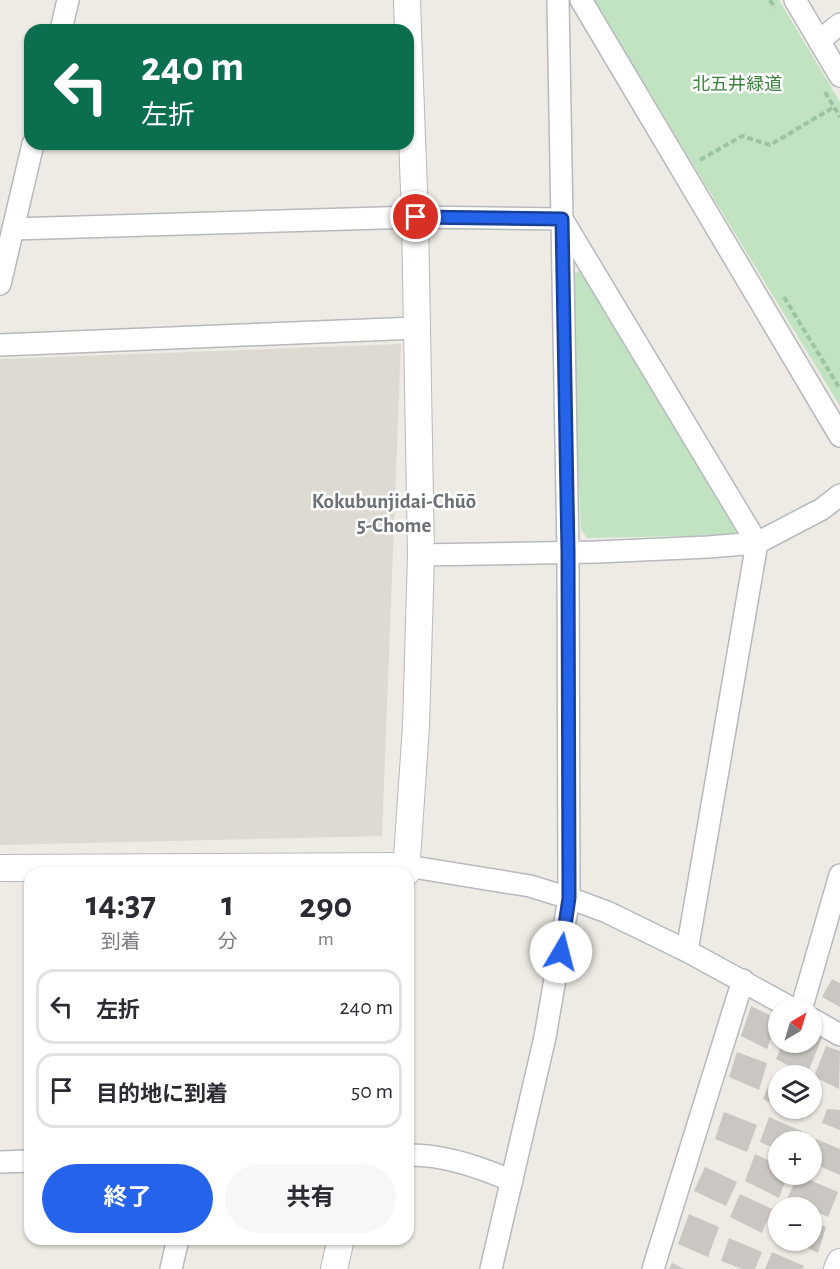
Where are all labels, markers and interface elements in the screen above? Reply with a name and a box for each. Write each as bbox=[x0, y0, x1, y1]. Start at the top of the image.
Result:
text: 240 m bbox=[141, 46, 244, 88]
icon: left bbox=[42, 48, 120, 126]
park label: 北五井緑道 bbox=[692, 74, 782, 94]
text: 左折 bbox=[141, 102, 195, 129]
pin bbox=[390, 191, 441, 242]
icon: arrive bbox=[399, 200, 432, 233]
district label: Kokubunjidai-Chūō 5-Chome bbox=[312, 491, 476, 536]
text: 14:37 bbox=[86, 886, 156, 922]
text: 1 bbox=[221, 886, 234, 922]
text: 290 bbox=[299, 888, 352, 924]
position arrow bbox=[529, 920, 593, 984]
text: m bbox=[318, 929, 334, 949]
text: 到着 bbox=[101, 932, 141, 952]
text: 分 bbox=[218, 932, 238, 952]
icon: left bbox=[45, 990, 78, 1023]
text: 240 m bbox=[340, 996, 393, 1018]
text: 左折 bbox=[96, 999, 140, 1021]
north arrow bbox=[768, 999, 822, 1053]
map controls bbox=[768, 999, 822, 1251]
button: layers bbox=[768, 1065, 822, 1119]
icon: arrive bbox=[45, 1074, 78, 1107]
text: 50 m bbox=[351, 1080, 393, 1102]
text: 目的地に到着 bbox=[96, 1083, 228, 1105]
button: + bbox=[768, 1131, 822, 1185]
button: 終了 bbox=[42, 1164, 213, 1233]
button: 共有 bbox=[225, 1164, 396, 1233]
button: − bbox=[768, 1197, 822, 1251]

